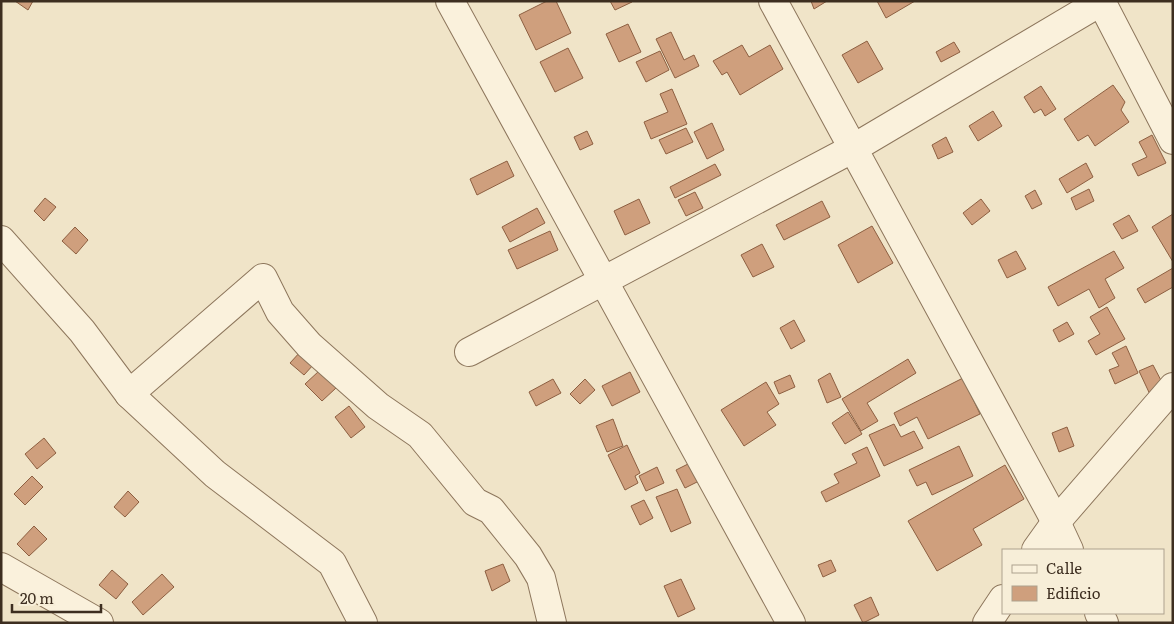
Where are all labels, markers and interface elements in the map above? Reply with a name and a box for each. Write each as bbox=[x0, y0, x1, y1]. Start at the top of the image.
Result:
legend bbox=[1002, 549, 1164, 614]
text: Calle bbox=[1046, 556, 1082, 579]
text: Edificio bbox=[1046, 581, 1101, 604]
scale bar bbox=[12, 582, 101, 614]
text: 20 m bbox=[20, 586, 54, 609]

